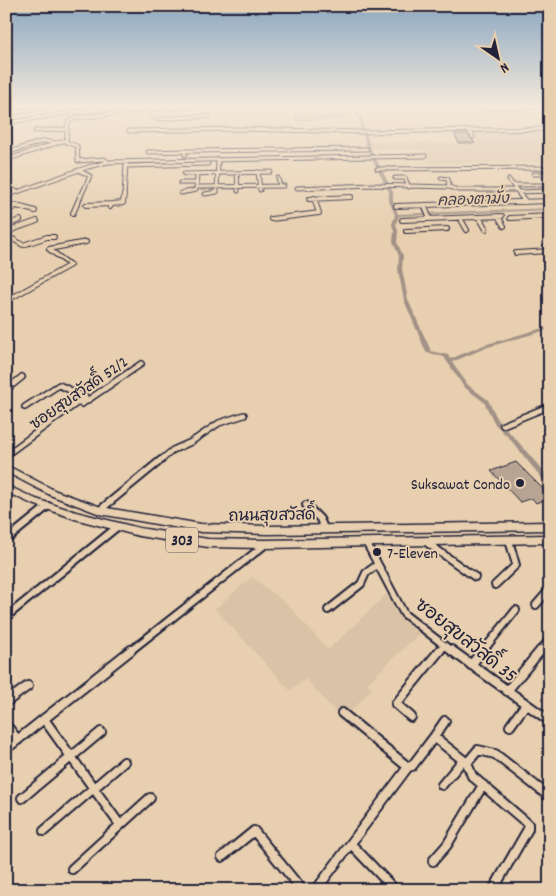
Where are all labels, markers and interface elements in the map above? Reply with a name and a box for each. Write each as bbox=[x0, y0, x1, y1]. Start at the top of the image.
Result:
north arrow bbox=[474, 32, 524, 82]
text: N bbox=[496, 57, 513, 77]
water label: คลองตามั่ง bbox=[437, 184, 511, 213]
street label: ซอยสุขสวัสดิ์ 52/2 bbox=[22, 346, 133, 437]
place label: Suksawat Condo bbox=[411, 474, 510, 497]
marker: Suksawat Condo bbox=[514, 477, 526, 489]
street label: ถนนสุขสวัสดิ์ bbox=[228, 498, 316, 529]
road number: 303 bbox=[166, 528, 198, 552]
place label: 7-Eleven bbox=[387, 543, 438, 566]
marker: 7-Eleven bbox=[371, 546, 383, 558]
street label: ซอยสุขสวัสดิ์ 35 bbox=[408, 588, 526, 690]

